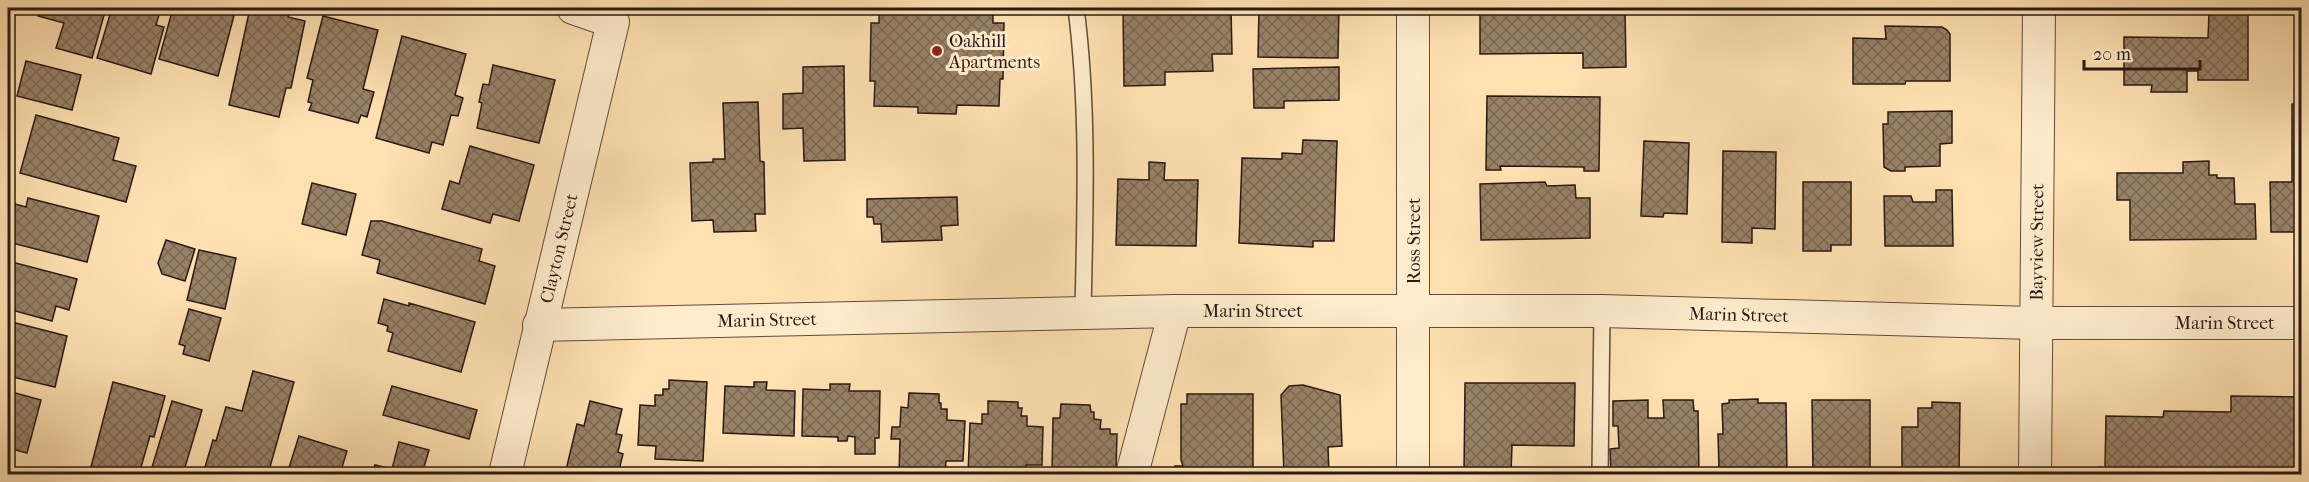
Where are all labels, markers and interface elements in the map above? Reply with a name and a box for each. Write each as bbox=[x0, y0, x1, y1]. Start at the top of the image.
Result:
place label: Oakhill Apartments bbox=[948, 31, 1040, 73]
scale bar bbox=[2084, 33, 2200, 71]
marker: Oakhill Apartments bbox=[930, 44, 944, 58]
text: 20 m bbox=[2093, 44, 2131, 65]
street label: Bayview Street bbox=[2026, 183, 2048, 301]
street label: Clayton Street bbox=[536, 191, 582, 305]
street label: Ross Street bbox=[1404, 197, 1425, 284]
street label: Marin Street bbox=[1203, 301, 1303, 322]
street label: Marin Street bbox=[1689, 303, 1789, 327]
street label: Marin Street bbox=[717, 308, 818, 332]
street label: Marin Street bbox=[2175, 313, 2275, 334]

